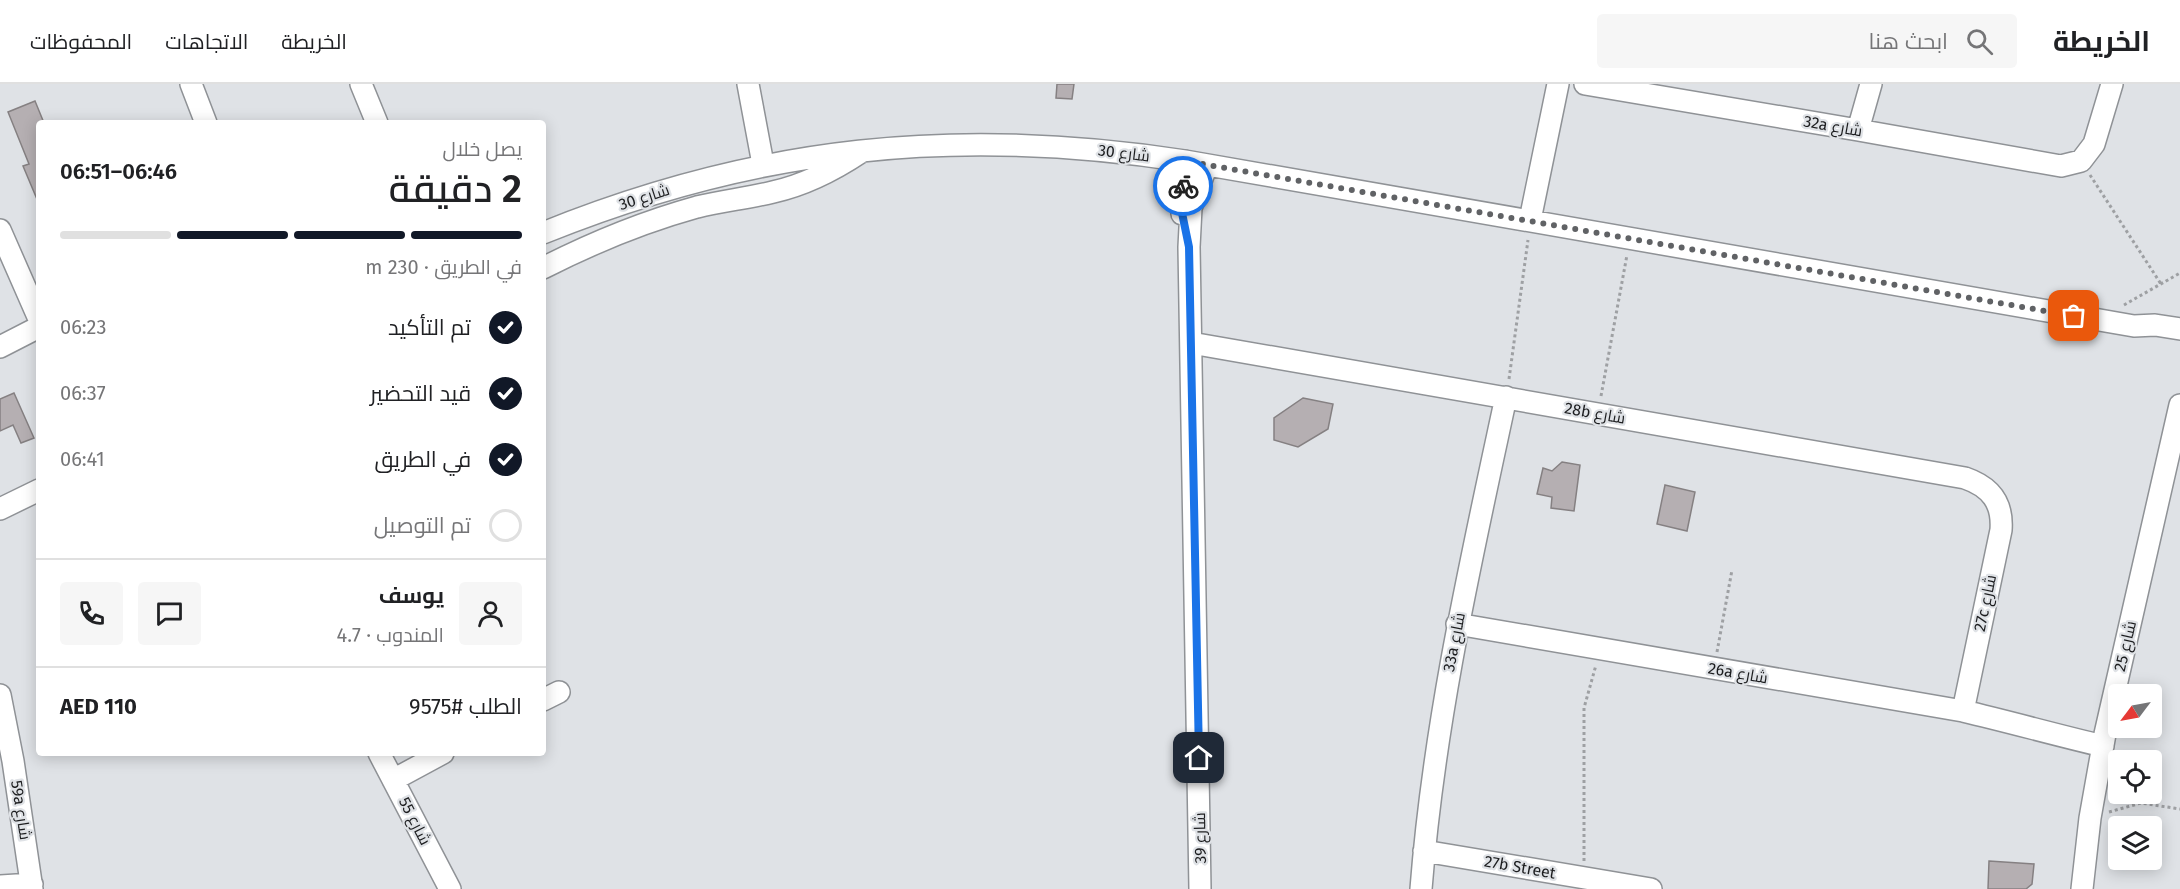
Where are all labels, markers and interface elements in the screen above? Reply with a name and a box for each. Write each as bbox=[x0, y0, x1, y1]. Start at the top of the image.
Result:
search box bbox=[1597, 14, 2017, 68]
icon: search bbox=[1963, 25, 1996, 58]
text: الخريطة bbox=[2053, 25, 2150, 58]
text: ابحث هنا bbox=[1869, 28, 1948, 55]
text: المحفوظات bbox=[30, 29, 132, 55]
text: الاتجاهات bbox=[165, 29, 248, 55]
text: الخريطة bbox=[281, 29, 347, 55]
street label: 32a شارع bbox=[1802, 111, 1864, 142]
text: يصل خلال bbox=[442, 137, 522, 161]
street label: شارع 30 bbox=[1097, 140, 1151, 168]
courier bbox=[1153, 156, 1213, 216]
text: 06:46–06:51 bbox=[60, 158, 177, 185]
text: 2 دقيقة bbox=[389, 166, 522, 212]
icon: bike bbox=[1167, 170, 1200, 203]
street label: شارع 30 bbox=[616, 180, 672, 216]
text: في الطريق · 230 m bbox=[365, 255, 522, 279]
pin bbox=[2048, 290, 2099, 341]
icon: bag bbox=[2057, 299, 2090, 332]
icon: check bbox=[489, 311, 522, 344]
text: تم التأكيد bbox=[388, 314, 471, 341]
text: 06:23 bbox=[60, 315, 106, 339]
icon: check bbox=[489, 377, 522, 410]
text: قيد التحضير bbox=[370, 380, 471, 407]
text: 06:37 bbox=[60, 381, 106, 405]
street label: 28b شارع bbox=[1563, 398, 1627, 430]
icon: check bbox=[489, 443, 522, 476]
text: في الطريق bbox=[374, 446, 471, 473]
text: 06:41 bbox=[60, 447, 105, 471]
text: تم التوصيل bbox=[374, 512, 471, 539]
street label: 27c شارع bbox=[1970, 573, 2002, 633]
button: phone bbox=[60, 582, 123, 645]
button: chat bbox=[138, 582, 201, 645]
text: يوسف bbox=[379, 582, 444, 609]
button: person bbox=[459, 582, 522, 645]
street label: 33a شارع bbox=[1439, 611, 1471, 674]
street label: شارع 25 bbox=[2110, 619, 2142, 674]
text: المندوب · 4.7 bbox=[337, 623, 444, 647]
street label: 26a شارع bbox=[1706, 658, 1769, 690]
north arrow bbox=[2108, 684, 2162, 738]
map controls bbox=[2108, 684, 2162, 870]
text: AED 110 bbox=[60, 693, 137, 720]
text: الطلب #9575 bbox=[409, 693, 522, 720]
pin bbox=[1173, 732, 1224, 783]
icon: home bbox=[1182, 741, 1215, 774]
button: locate bbox=[2108, 750, 2162, 804]
street label: 59a شارع bbox=[5, 779, 35, 841]
street label: شارع 55 bbox=[393, 794, 435, 849]
street label: شارع 39 bbox=[1190, 812, 1212, 864]
button: layers bbox=[2108, 816, 2162, 870]
street label: 27b Street bbox=[1483, 851, 1557, 883]

